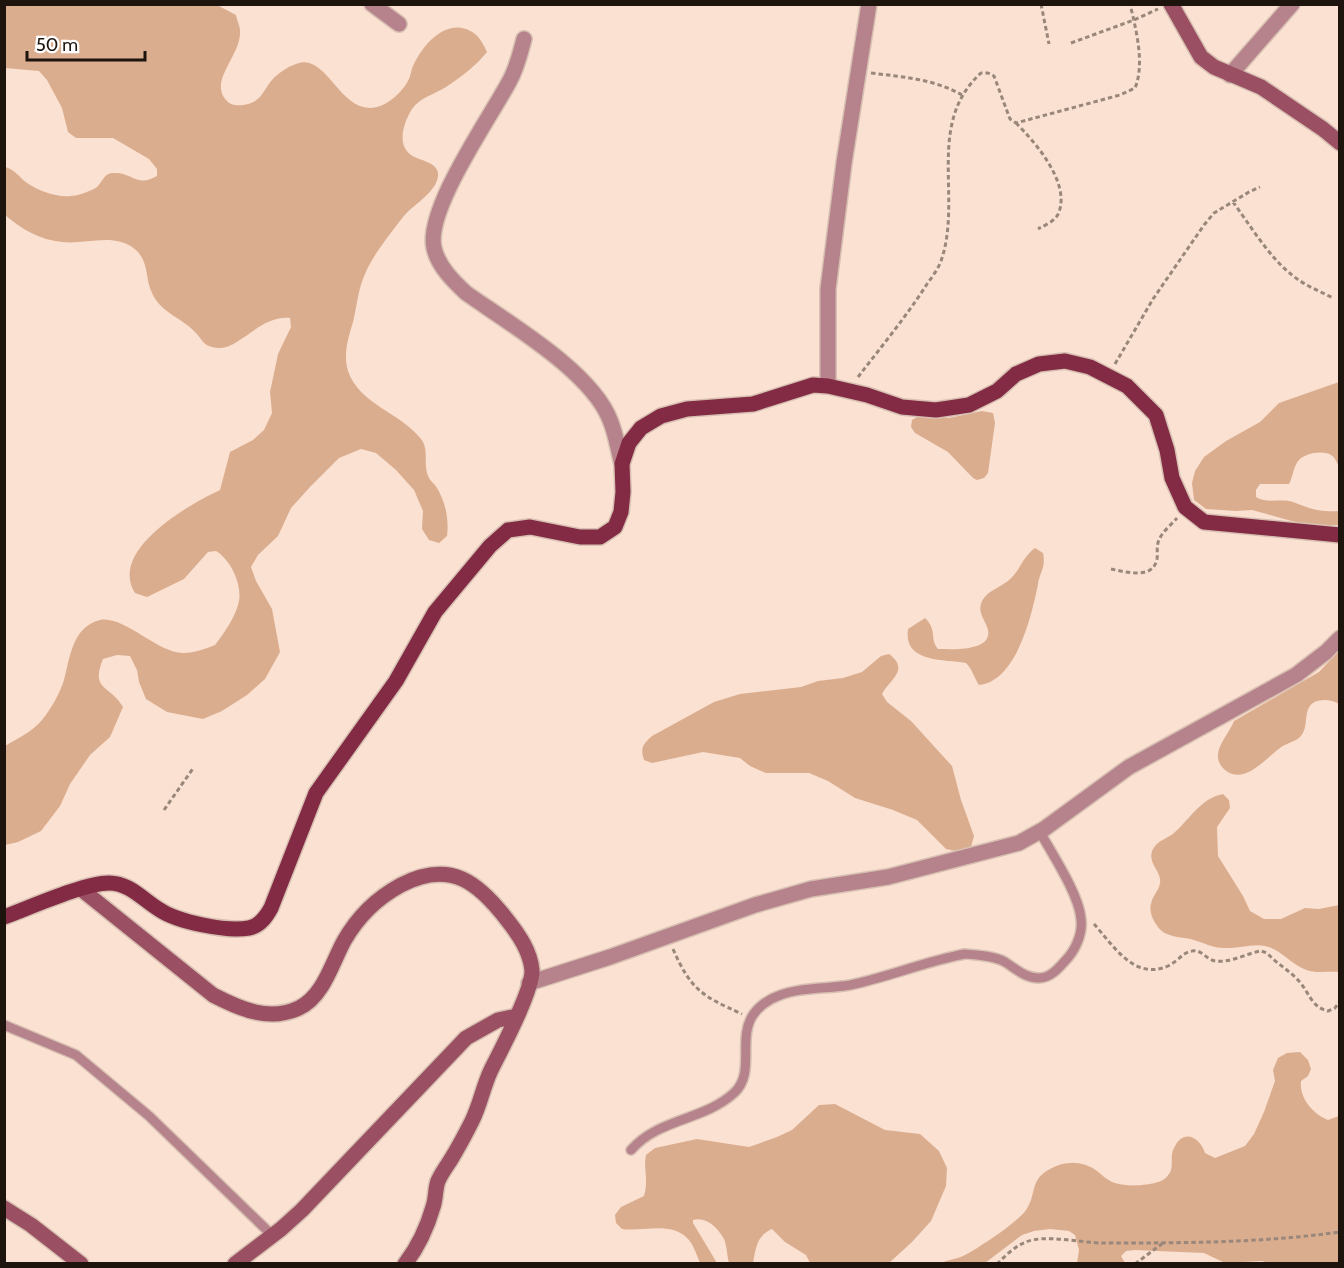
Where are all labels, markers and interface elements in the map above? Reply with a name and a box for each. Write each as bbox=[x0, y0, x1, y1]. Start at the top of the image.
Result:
scale bar bbox=[27, 24, 146, 62]
text: 50 m bbox=[36, 34, 78, 56]

